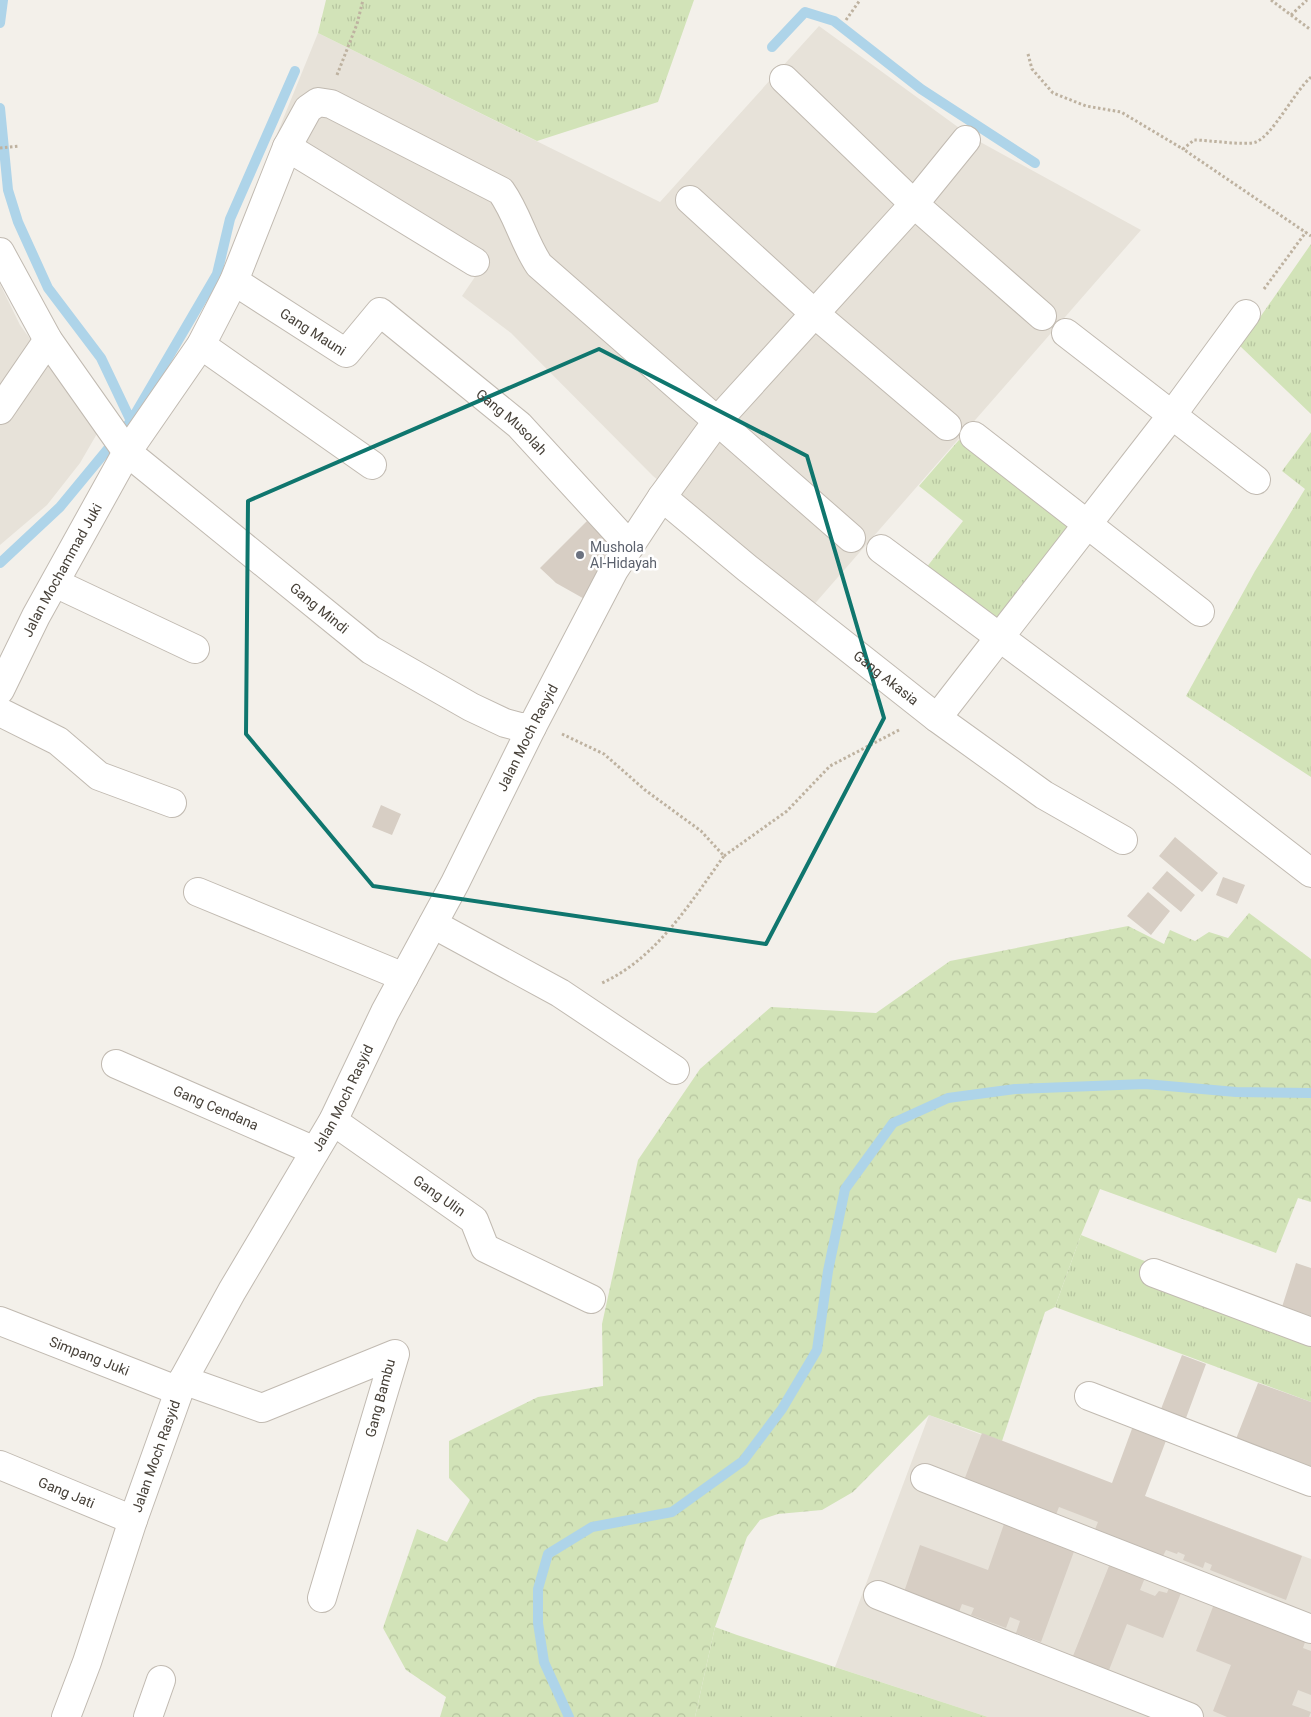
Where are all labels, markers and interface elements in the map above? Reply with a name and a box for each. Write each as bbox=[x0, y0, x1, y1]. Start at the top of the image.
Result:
street label: Gang Mauni bbox=[277, 305, 349, 359]
street label: Gang Musolah bbox=[473, 386, 550, 458]
street label: Jalan Mochammad Juki bbox=[19, 500, 105, 640]
place label: Mushola Al-Hidayah bbox=[590, 539, 657, 571]
marker: Mushola Al-Hidayah bbox=[574, 549, 586, 561]
street label: Gang Mindi bbox=[287, 580, 352, 637]
street label: Gang Akasia bbox=[850, 647, 922, 708]
street label: Jalan Moch Rasyid bbox=[494, 681, 561, 794]
street label: Jalan Moch Rasyid bbox=[309, 1042, 376, 1154]
street label: Gang Cendana bbox=[171, 1082, 261, 1133]
street label: Gang Ulin bbox=[410, 1172, 468, 1219]
street label: Simpang Juki bbox=[47, 1333, 132, 1379]
street label: Gang Bambu bbox=[362, 1357, 398, 1439]
street label: Jalan Moch Rasyid bbox=[128, 1398, 183, 1514]
street label: Gang Jati bbox=[36, 1474, 97, 1511]

